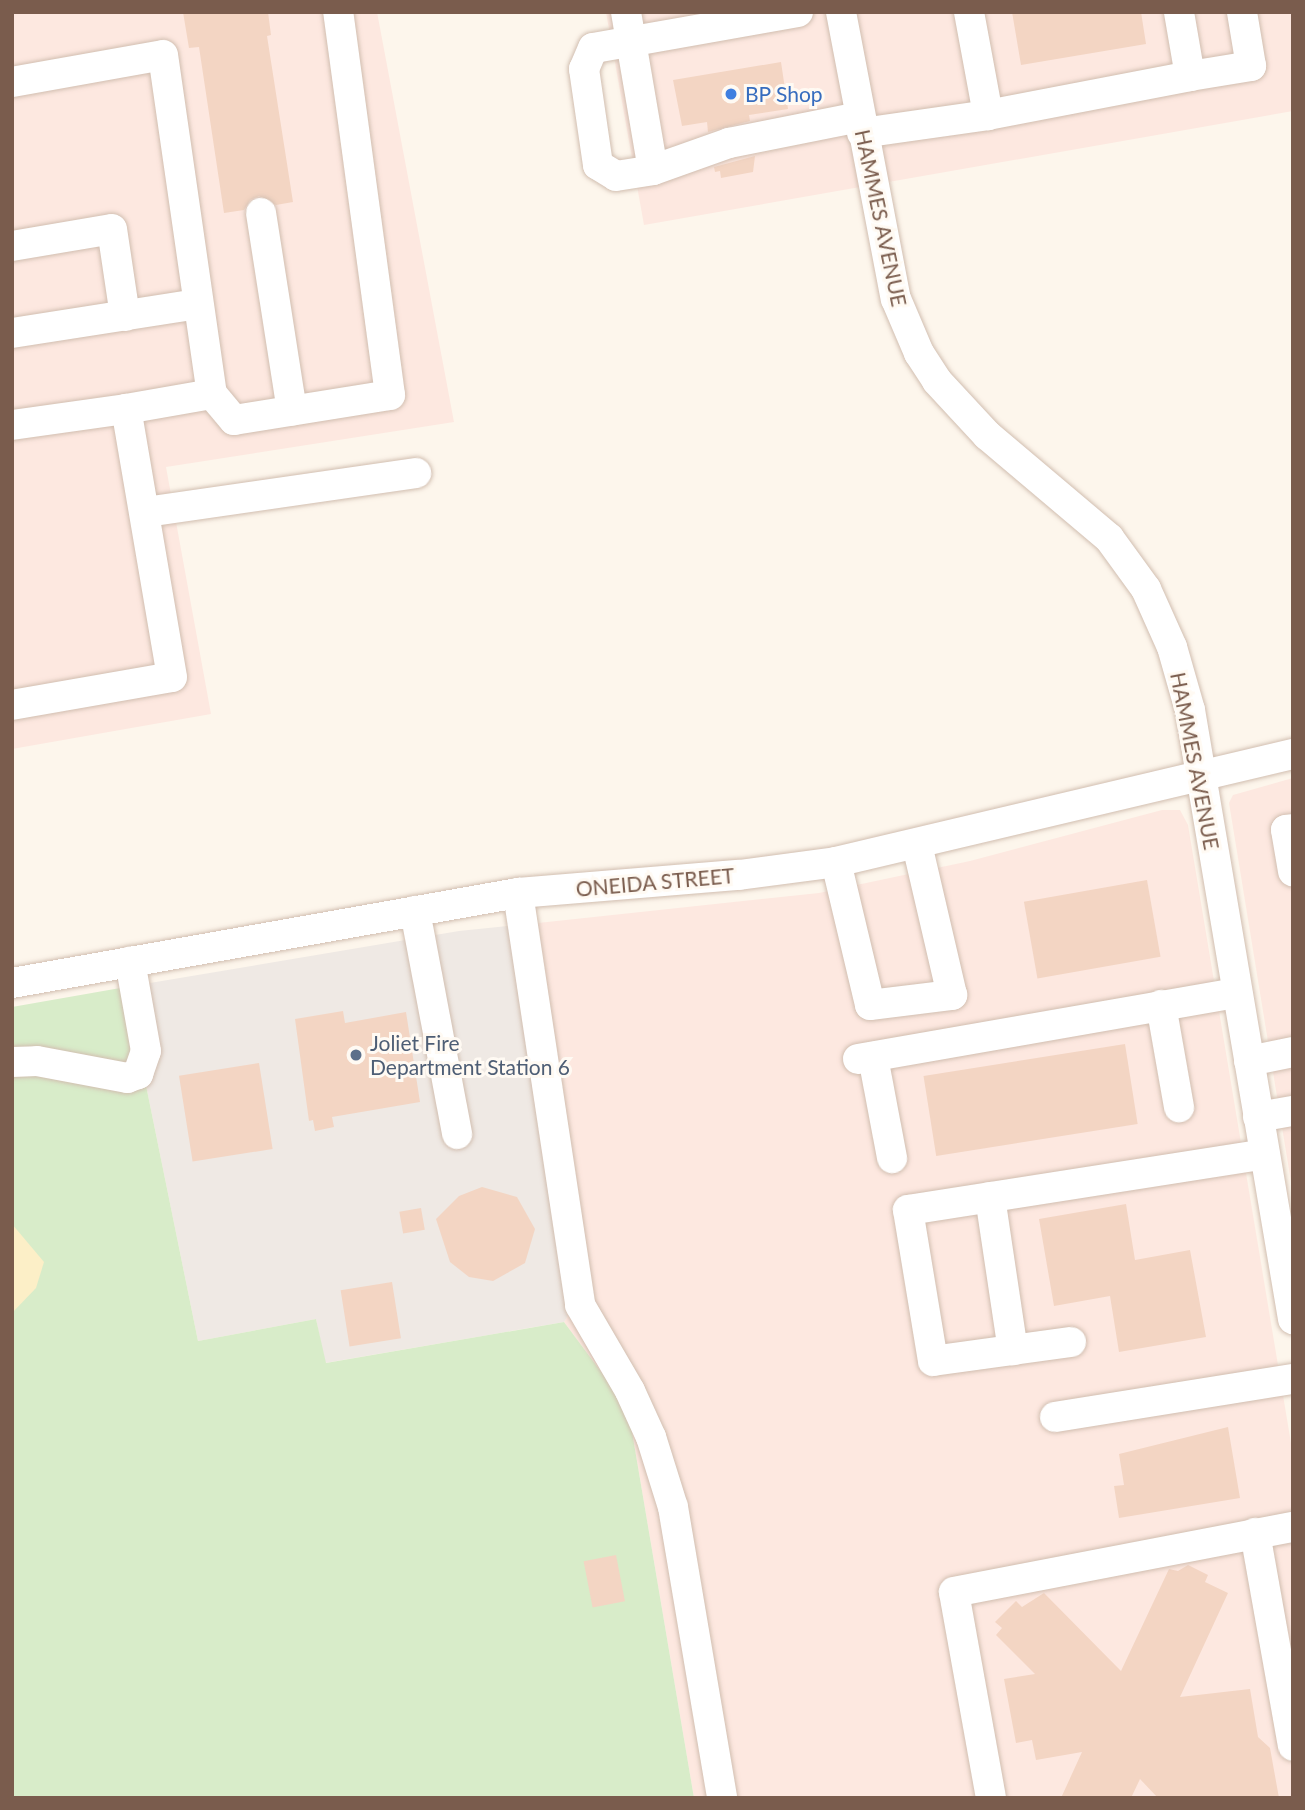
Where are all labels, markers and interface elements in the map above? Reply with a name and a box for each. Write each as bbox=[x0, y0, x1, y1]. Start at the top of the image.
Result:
place label: BP Shop bbox=[745, 81, 823, 107]
marker: BP Shop bbox=[723, 86, 739, 102]
street label: HAMMES AVENUE bbox=[850, 127, 912, 309]
street label: HAMMES AVENUE bbox=[1165, 670, 1225, 852]
street label: ONEIDA STREET bbox=[574, 862, 736, 902]
place label: Joliet Fire Department Station 6 bbox=[370, 1030, 570, 1080]
marker: Joliet Fire Department Station 6 bbox=[348, 1047, 364, 1063]

